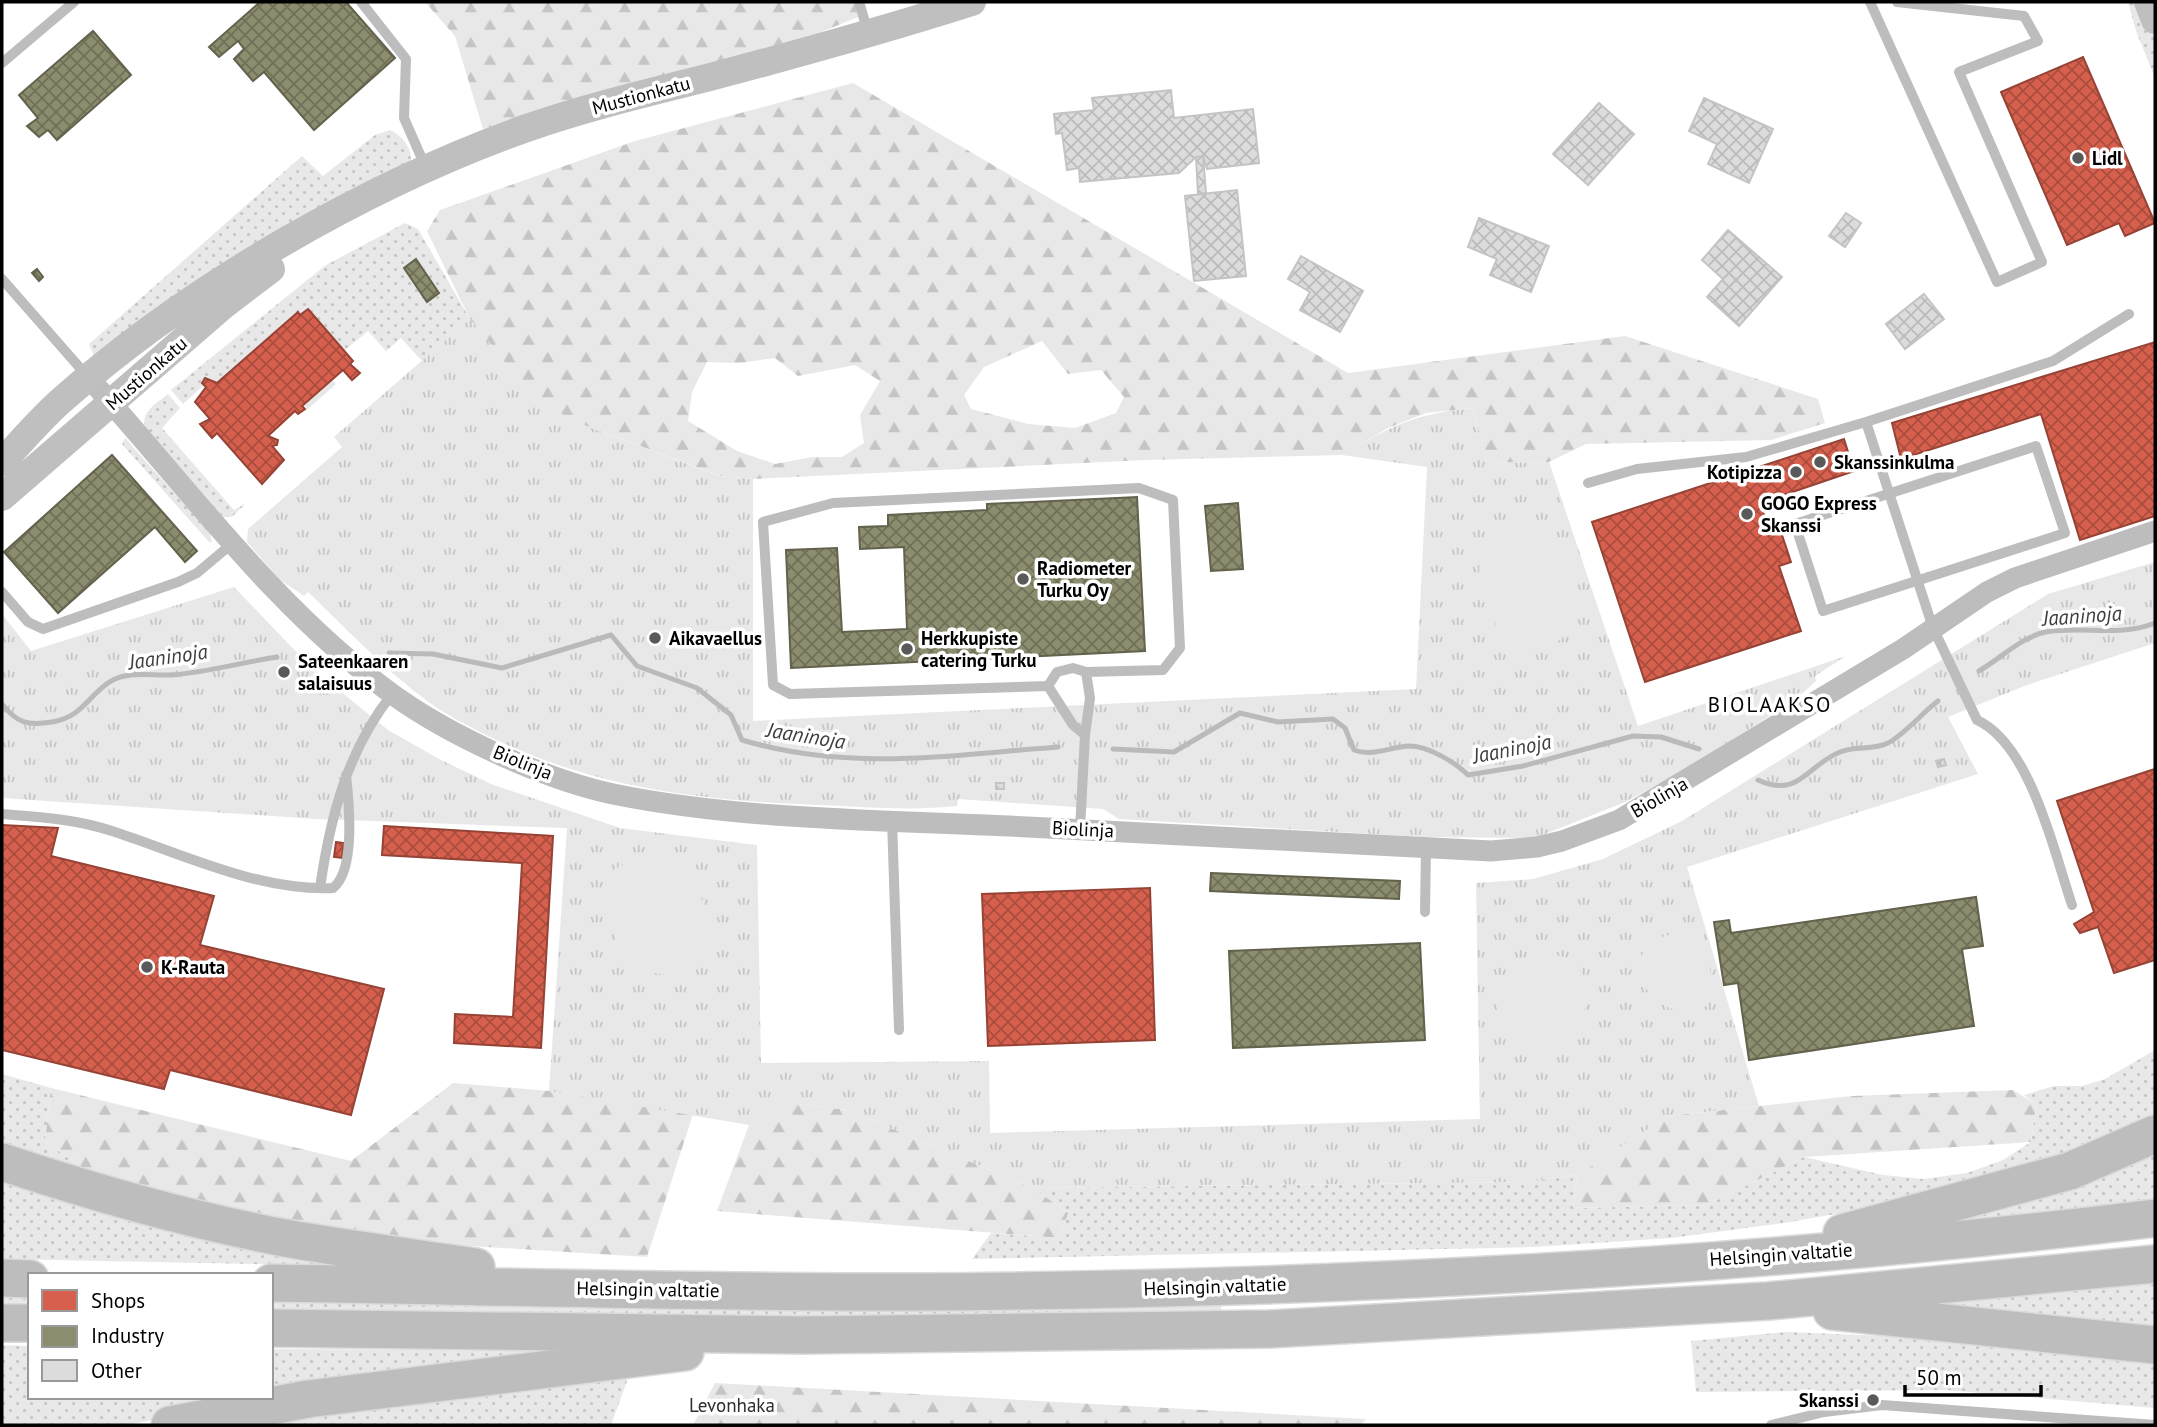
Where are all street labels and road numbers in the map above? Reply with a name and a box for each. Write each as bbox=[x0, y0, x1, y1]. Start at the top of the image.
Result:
street label: Mustionkatu bbox=[589, 70, 693, 120]
street label: Mustionkatu bbox=[100, 331, 192, 415]
street label: Biolinja bbox=[490, 739, 556, 785]
street label: Biolinja bbox=[1626, 771, 1692, 823]
street label: Biolinja bbox=[1051, 815, 1115, 843]
street label: Helsingin valtatie bbox=[1709, 1237, 1853, 1271]
street label: Helsingin valtatie bbox=[1143, 1272, 1287, 1300]
street label: Helsingin valtatie bbox=[576, 1276, 720, 1302]

